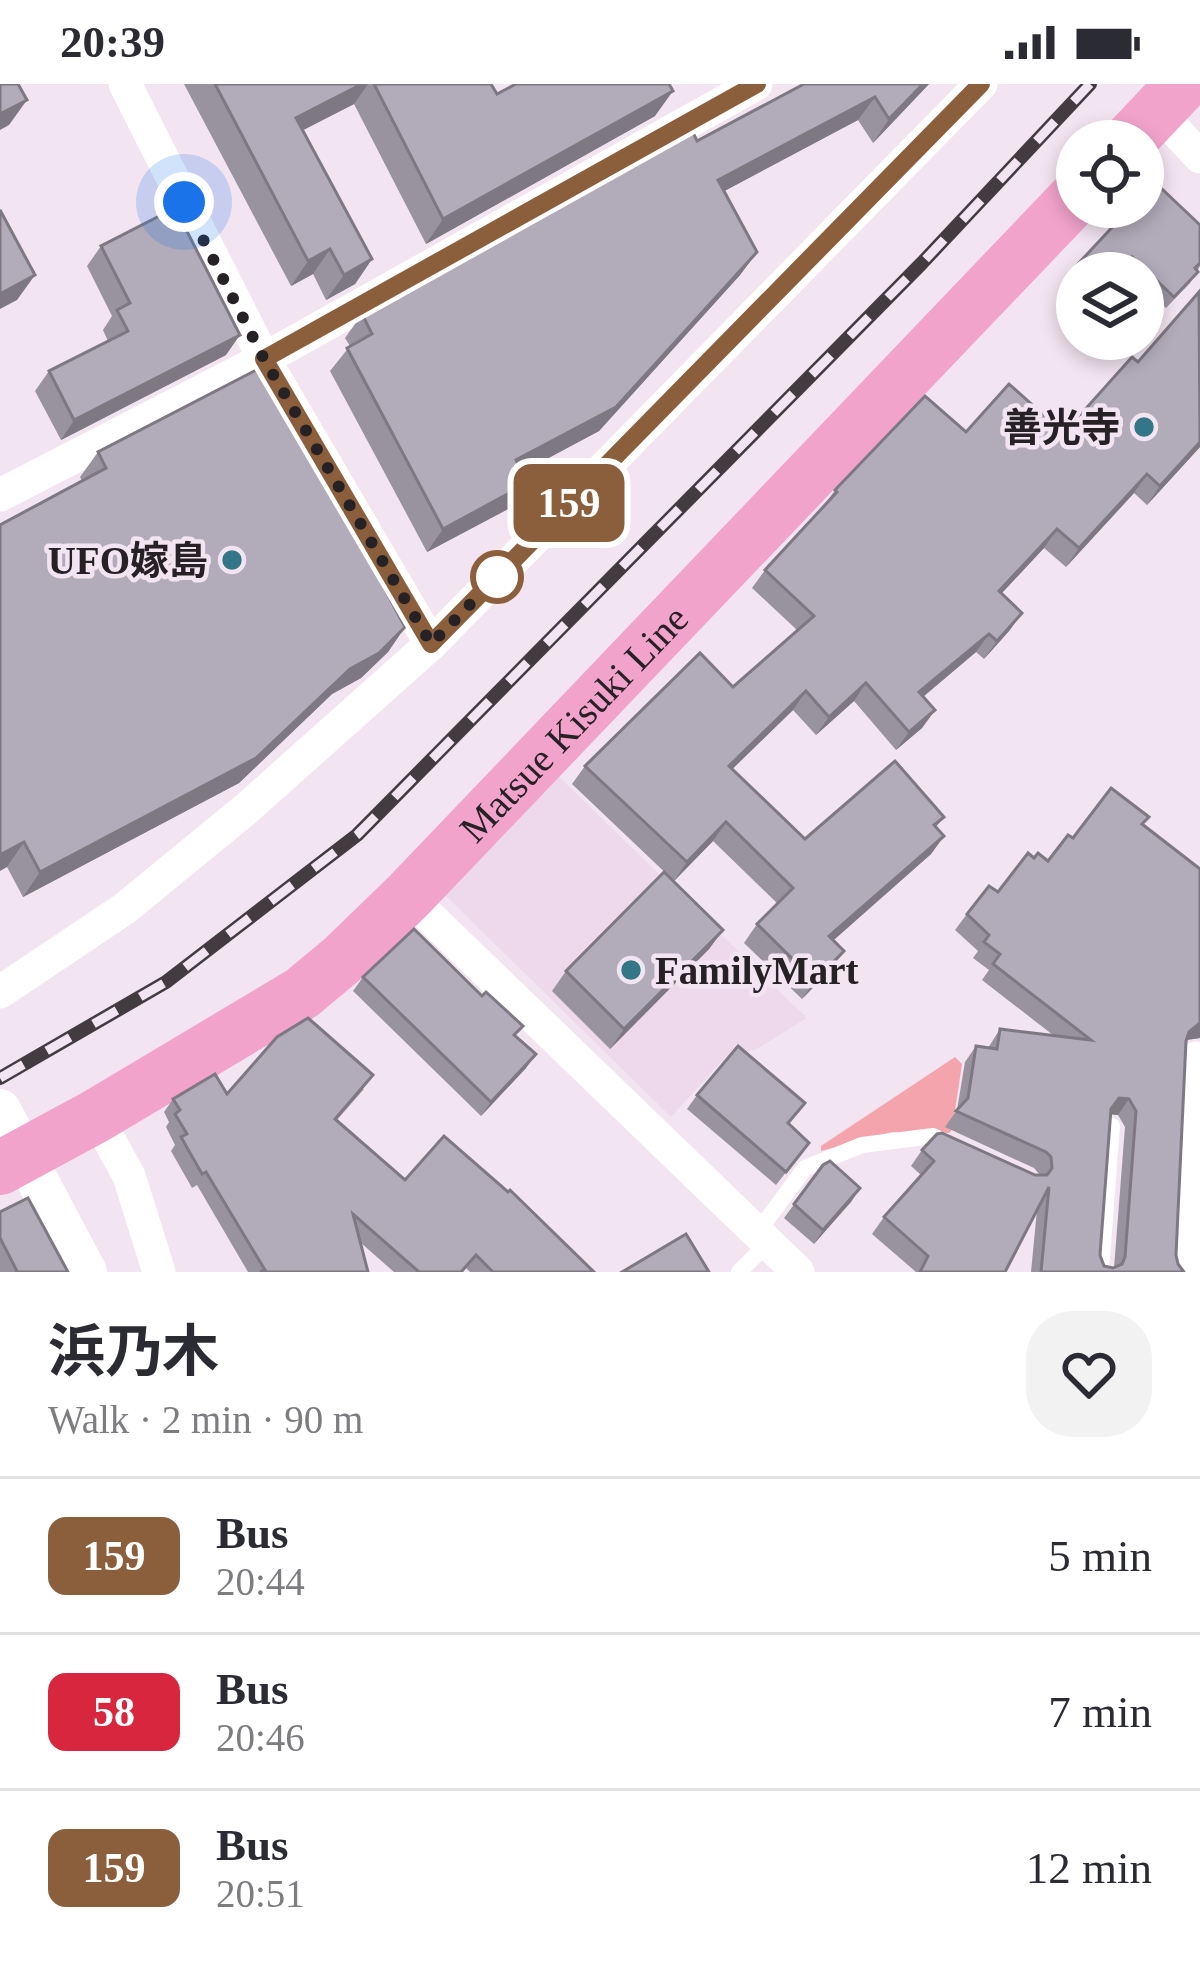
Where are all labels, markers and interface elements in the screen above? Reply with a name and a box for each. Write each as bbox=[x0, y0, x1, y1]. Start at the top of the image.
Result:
text: 20:39 bbox=[60, 17, 165, 67]
map controls bbox=[1056, 120, 1164, 360]
button: locate bbox=[1056, 120, 1164, 228]
your location bbox=[154, 172, 214, 232]
button: layers bbox=[1056, 252, 1164, 360]
place label: 善光寺 bbox=[1003, 406, 1120, 449]
marker: 善光寺 bbox=[1131, 414, 1157, 440]
line badge: 159 bbox=[500, 464, 638, 542]
text: 159 bbox=[538, 480, 601, 526]
place label: UFO嫁島 bbox=[48, 539, 208, 582]
marker: UFO嫁島 bbox=[219, 547, 245, 573]
unlabelled marker bbox=[472, 552, 522, 602]
street label: Matsue Kisuki Line bbox=[451, 596, 696, 850]
place label: FamilyMart bbox=[655, 949, 859, 993]
marker: FamilyMart bbox=[618, 957, 644, 983]
button: heart bbox=[1026, 1311, 1152, 1437]
text: 浜乃木 bbox=[48, 1320, 219, 1383]
text: Walk · 2 min · 90 m bbox=[48, 1398, 363, 1441]
text: Bus bbox=[216, 1508, 289, 1558]
text: 5 min bbox=[1048, 1531, 1152, 1581]
text: 159 bbox=[83, 1533, 146, 1579]
text: 20:44 bbox=[216, 1560, 305, 1603]
text: Bus bbox=[216, 1664, 289, 1714]
text: 7 min bbox=[1048, 1687, 1152, 1737]
text: 58 bbox=[93, 1689, 135, 1735]
text: 20:46 bbox=[216, 1716, 305, 1759]
text: Bus bbox=[216, 1820, 289, 1870]
text: 12 min bbox=[1026, 1843, 1152, 1893]
text: 159 bbox=[83, 1845, 146, 1891]
text: 20:51 bbox=[216, 1872, 305, 1915]

